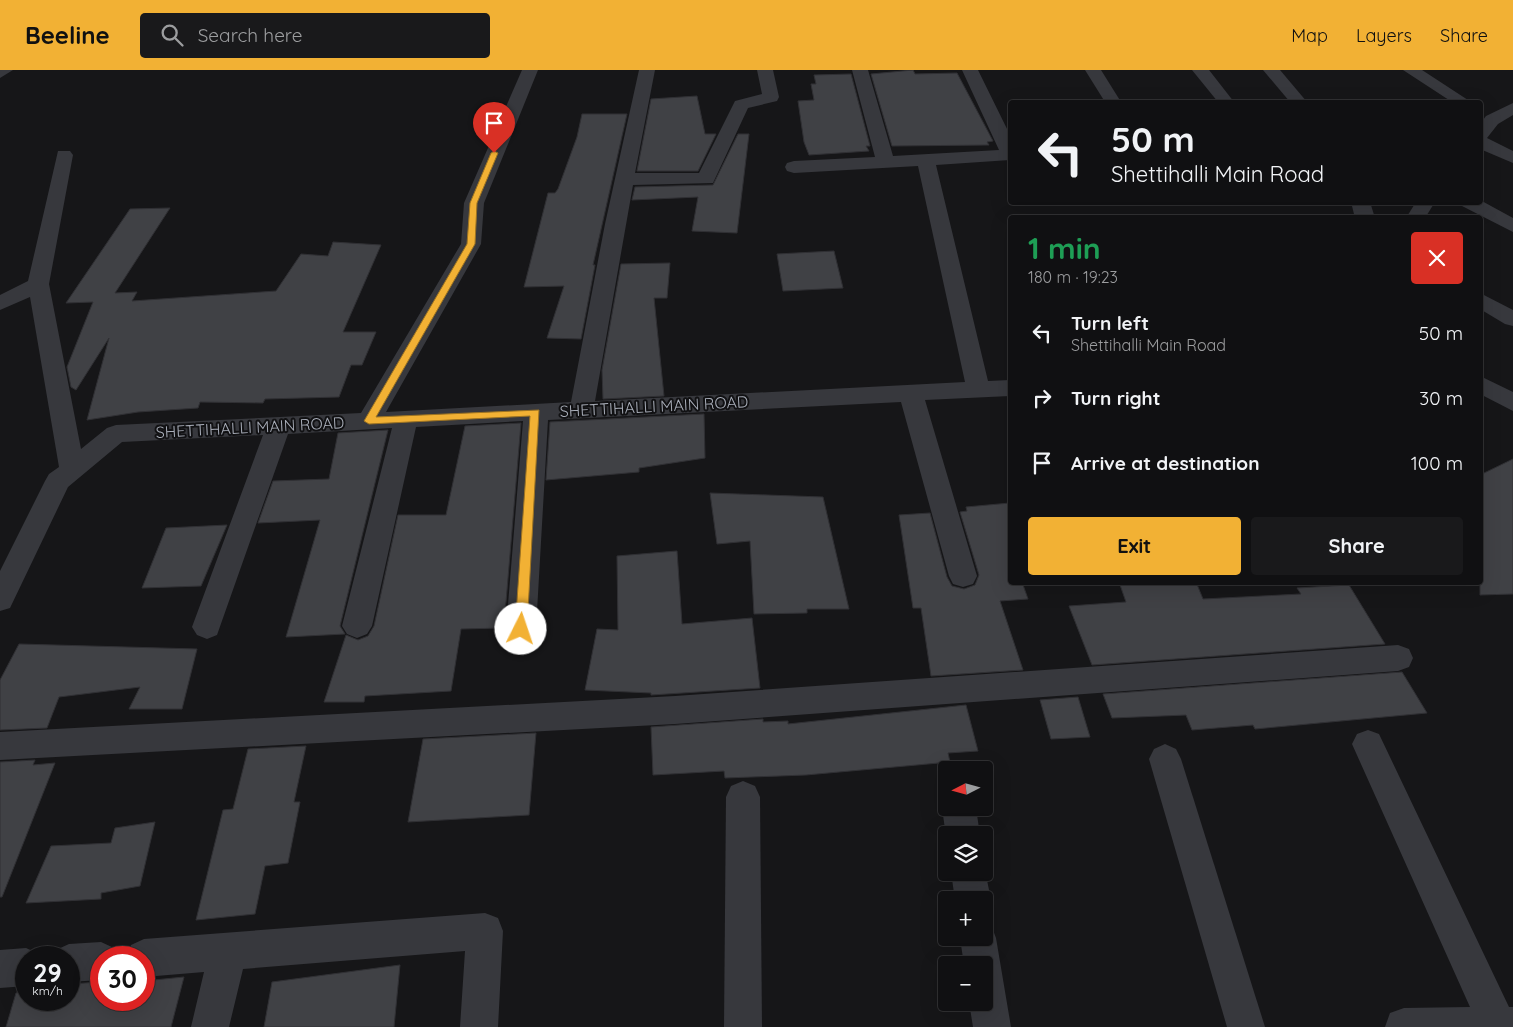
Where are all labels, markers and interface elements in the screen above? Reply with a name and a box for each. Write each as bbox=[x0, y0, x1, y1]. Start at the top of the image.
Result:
search box bbox=[140, 13, 490, 58]
text: Beeline bbox=[25, 20, 110, 50]
icon: search bbox=[158, 21, 186, 49]
text: Search here bbox=[198, 23, 303, 47]
text: Map bbox=[1291, 24, 1328, 47]
text: Layers bbox=[1356, 24, 1412, 47]
text: Share bbox=[1440, 24, 1488, 47]
pin bbox=[473, 102, 515, 153]
icon: arrive bbox=[480, 109, 508, 137]
text: 50 m bbox=[1111, 117, 1195, 161]
icon: left bbox=[1028, 120, 1093, 185]
text: Shettihalli Main Road bbox=[1111, 160, 1324, 188]
text: 1 min bbox=[1028, 229, 1101, 267]
button: close bbox=[1411, 232, 1463, 284]
text: 180 m · 19:23 bbox=[1028, 267, 1118, 287]
text: Turn left bbox=[1071, 311, 1149, 335]
icon: left bbox=[1028, 319, 1056, 347]
text: 50 m bbox=[1419, 321, 1463, 345]
text: Shettihalli Main Road bbox=[1071, 335, 1226, 355]
icon: right bbox=[1028, 384, 1056, 412]
text: Turn right bbox=[1071, 386, 1160, 410]
text: 30 m bbox=[1419, 386, 1463, 410]
street label: SHETTIHALLI MAIN ROAD bbox=[559, 391, 749, 421]
street label: SHETTIHALLI MAIN ROAD bbox=[155, 412, 345, 442]
icon: arrive bbox=[1028, 449, 1056, 477]
text: Arrive at destination bbox=[1071, 451, 1260, 475]
text: 100 m bbox=[1411, 451, 1463, 475]
button: Exit bbox=[1028, 517, 1241, 575]
button: Share bbox=[1251, 517, 1463, 575]
position arrow bbox=[494, 602, 546, 654]
north arrow bbox=[938, 761, 992, 816]
map controls bbox=[938, 761, 993, 1011]
button: layers bbox=[938, 826, 993, 881]
button: + bbox=[938, 891, 993, 946]
speed limit sign: 30 bbox=[90, 946, 155, 1011]
button: − bbox=[938, 956, 993, 1011]
text: 29 bbox=[33, 957, 62, 988]
text: km/h bbox=[32, 983, 63, 998]

